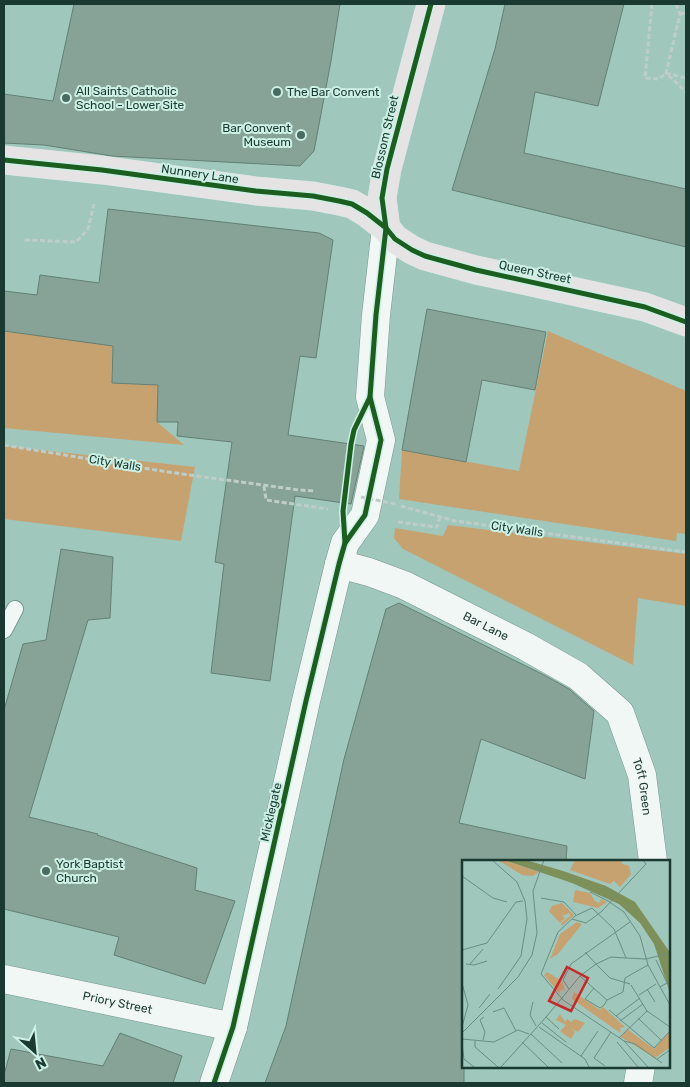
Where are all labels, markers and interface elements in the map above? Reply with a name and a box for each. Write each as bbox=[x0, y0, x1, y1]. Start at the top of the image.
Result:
place label: All Saints Catholic School - Lower Site bbox=[76, 84, 185, 112]
place label: The Bar Convent bbox=[287, 85, 380, 99]
marker: The Bar Convent bbox=[271, 86, 283, 98]
marker: All Saints Catholic School - Lower Site bbox=[60, 92, 72, 104]
street label: Blossom Street bbox=[369, 94, 401, 180]
place label: Bar Convent Museum bbox=[222, 121, 291, 149]
marker: Bar Convent Museum bbox=[295, 129, 307, 141]
street label: Nunnery Lane bbox=[160, 162, 240, 186]
street label: Queen Street bbox=[497, 257, 573, 287]
street label: City Walls bbox=[88, 452, 142, 474]
street label: City Walls bbox=[490, 518, 544, 540]
street label: Bar Lane bbox=[461, 609, 511, 644]
street label: Toft Green bbox=[629, 756, 654, 816]
street label: Micklegate bbox=[257, 781, 285, 843]
place label: York Baptist Church bbox=[56, 857, 124, 885]
inset map bbox=[462, 860, 670, 1067]
marker: York Baptist Church bbox=[40, 865, 52, 877]
street label: Priory Street bbox=[82, 989, 154, 1017]
north arrow bbox=[10, 1027, 60, 1077]
text: N bbox=[32, 1053, 49, 1073]

